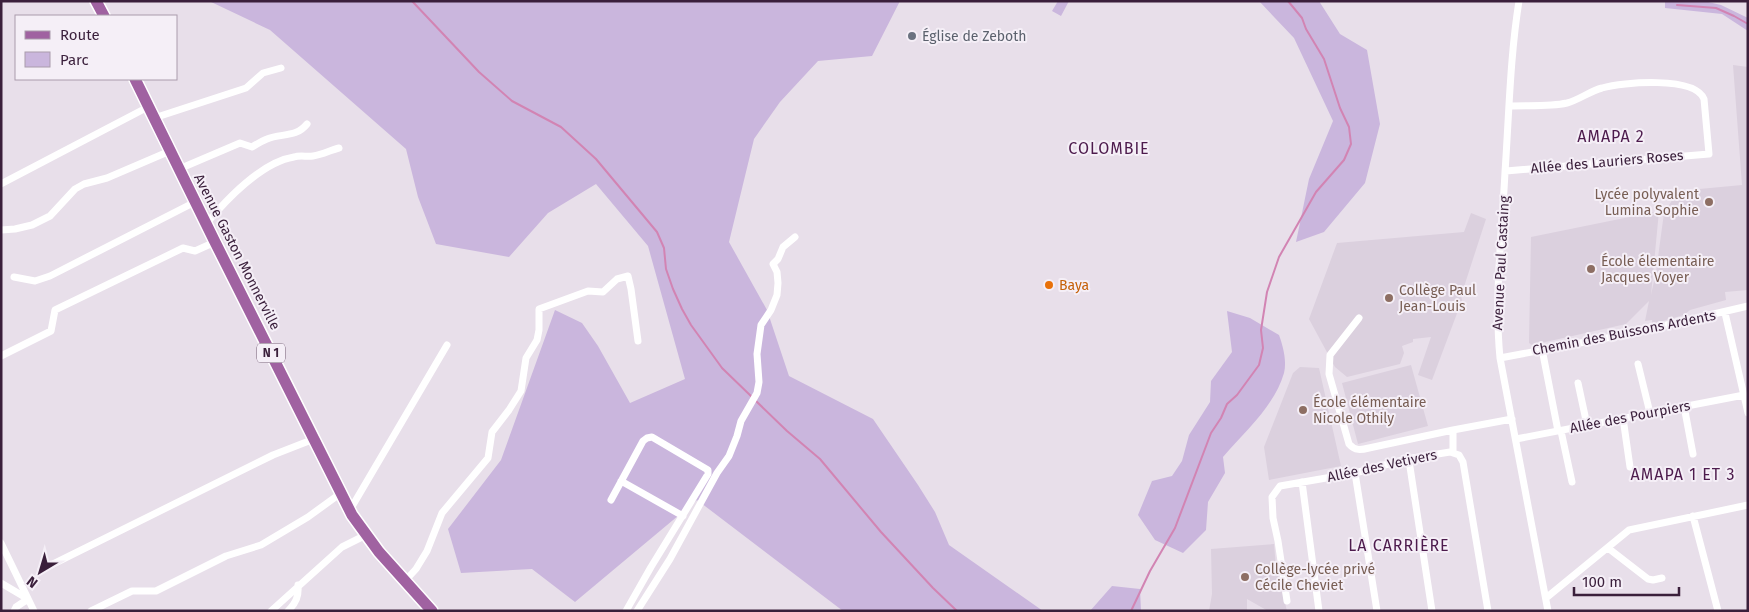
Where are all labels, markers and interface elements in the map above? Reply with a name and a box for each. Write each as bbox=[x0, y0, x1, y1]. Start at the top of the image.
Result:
legend bbox=[15, 15, 178, 80]
text: Route bbox=[60, 26, 100, 44]
place label: Église de Zeboth bbox=[922, 27, 1027, 45]
marker: Église de Zeboth bbox=[906, 30, 918, 42]
text: Parc bbox=[60, 51, 89, 69]
district label: AMAPA 2 bbox=[1577, 127, 1645, 146]
district label: COLOMBIE bbox=[1068, 139, 1150, 158]
street label: Allée des Lauriers Roses bbox=[1530, 147, 1685, 177]
street label: Avenue Gaston Monnerville bbox=[190, 171, 284, 333]
place label: Lycée polyvalent Lumina Sophie bbox=[1594, 186, 1700, 219]
street label: Avenue Paul Castaing bbox=[1489, 195, 1513, 331]
marker: Lycée polyvalent Lumina Sophie bbox=[1703, 196, 1715, 208]
place label: École élementaire Jacques Voyer bbox=[1601, 252, 1714, 286]
marker: École élementaire Jacques Voyer bbox=[1585, 263, 1597, 275]
place label: Baya bbox=[1059, 277, 1089, 294]
marker: Baya bbox=[1043, 279, 1055, 291]
place label: Collège Paul Jean-Louis bbox=[1399, 282, 1476, 315]
marker: Collège Paul Jean-Louis bbox=[1383, 292, 1395, 304]
street label: Chemin des Buissons Ardents bbox=[1531, 307, 1718, 359]
road number: N 1 bbox=[257, 343, 285, 362]
place label: École élémentaire Nicole Othily bbox=[1313, 393, 1426, 427]
street label: Allée des Pourpiers bbox=[1568, 397, 1692, 437]
marker: École élémentaire Nicole Othily bbox=[1297, 404, 1309, 416]
street label: Allée des Vetivers bbox=[1326, 446, 1439, 486]
district label: AMAPA 1 ET 3 bbox=[1631, 465, 1735, 484]
district label: LA CARRIÈRE bbox=[1348, 535, 1450, 555]
north arrow bbox=[15, 547, 65, 597]
place label: Collège-lycée privé Cécile Cheviet bbox=[1255, 561, 1375, 594]
scale bar bbox=[1574, 564, 1679, 596]
marker: Collège-lycée privé Cécile Cheviet bbox=[1239, 571, 1251, 583]
text: N bbox=[23, 572, 41, 591]
text: 100 m bbox=[1582, 573, 1622, 591]

